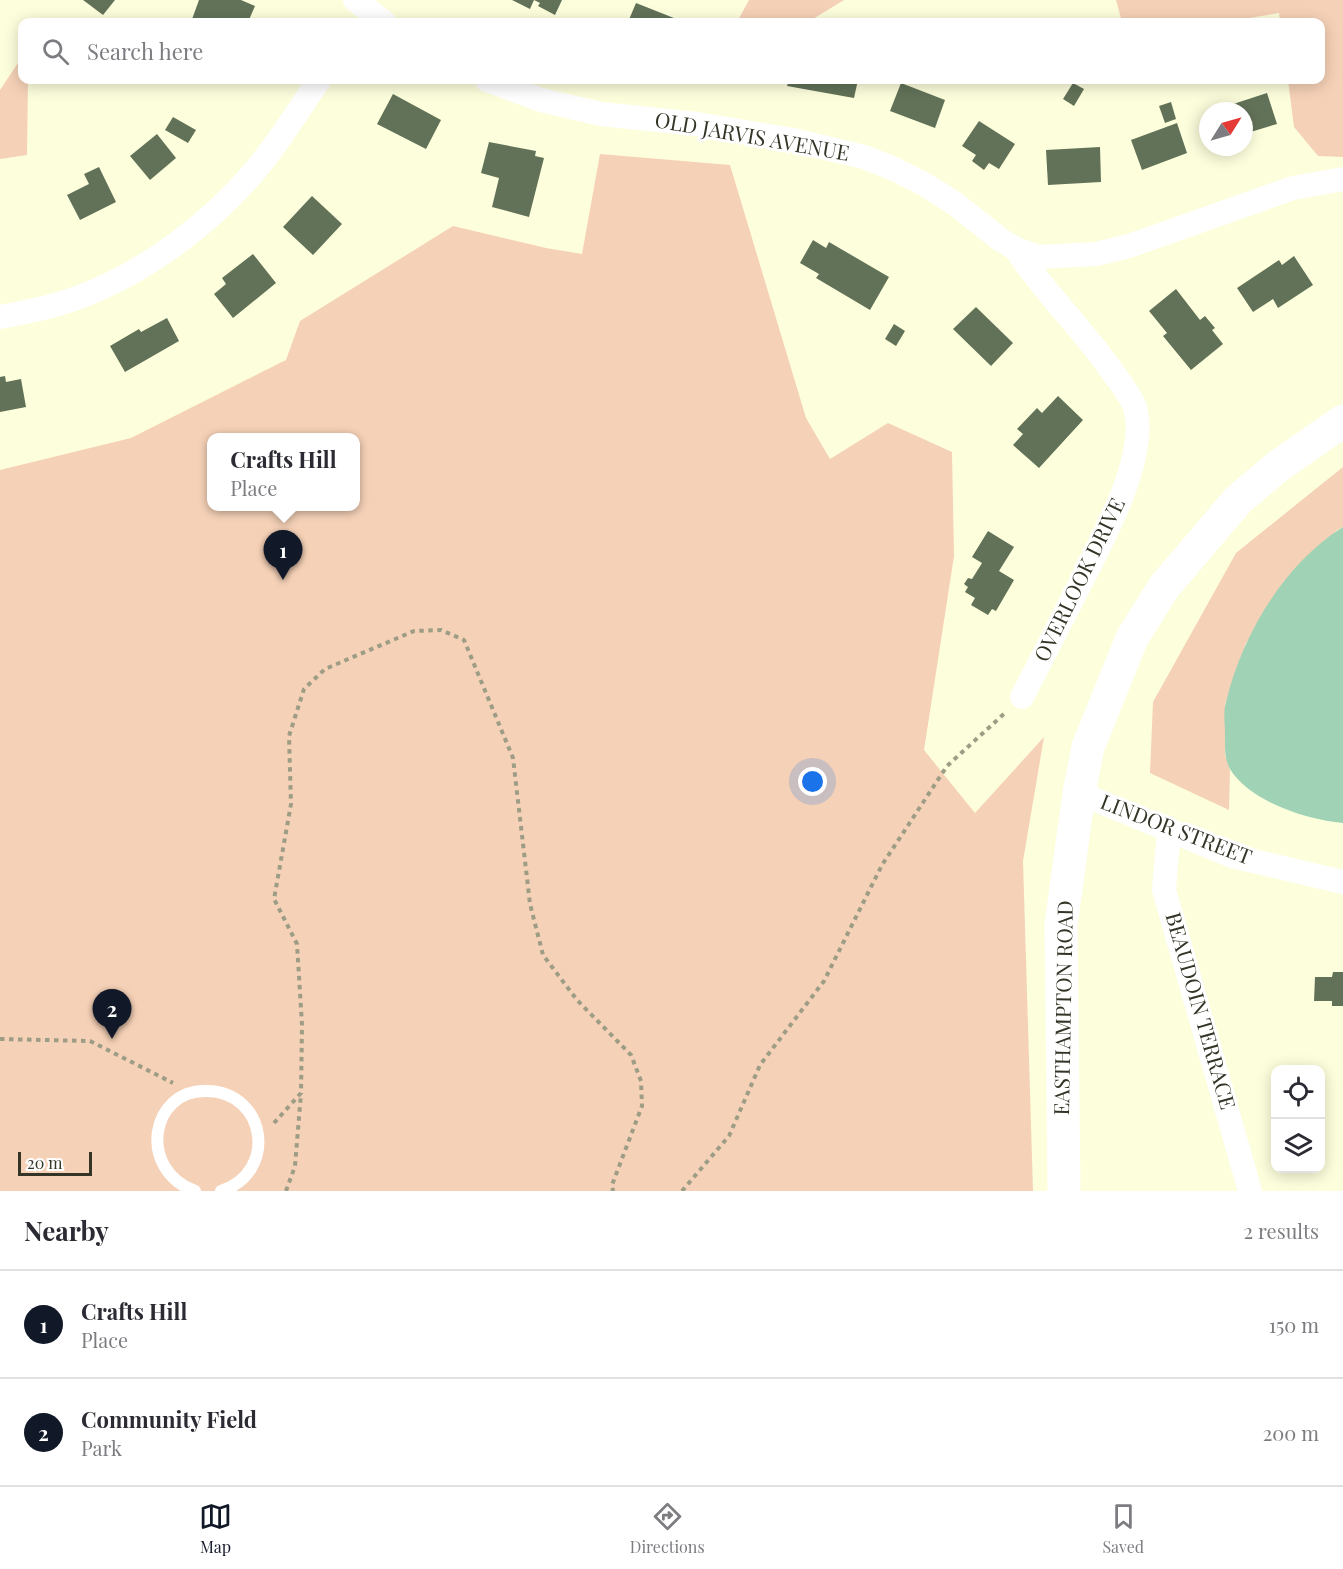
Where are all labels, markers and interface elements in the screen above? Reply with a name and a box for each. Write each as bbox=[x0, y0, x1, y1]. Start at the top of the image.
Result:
search box bbox=[18, 18, 1325, 84]
icon: search bbox=[39, 35, 72, 68]
text: Search here bbox=[87, 36, 203, 66]
north arrow bbox=[1199, 102, 1253, 156]
street label: OLD JARVIS AVENUE bbox=[653, 104, 852, 166]
popup bbox=[207, 433, 360, 511]
text: Crafts Hill bbox=[230, 444, 337, 474]
text: Place bbox=[230, 474, 277, 501]
street label: OVERLOOK DRIVE bbox=[1026, 493, 1130, 666]
pin: 1 bbox=[264, 530, 302, 580]
your location bbox=[798, 767, 827, 796]
street label: LINDOR STREET bbox=[1097, 786, 1256, 870]
street label: EASTHAMPTON ROAD bbox=[1046, 900, 1078, 1116]
street label: BEAUDOIN TERRACE bbox=[1160, 909, 1243, 1112]
pin: 2 bbox=[92, 990, 132, 1039]
map controls bbox=[1271, 1065, 1325, 1173]
button: locate bbox=[1271, 1065, 1325, 1119]
button: layers bbox=[1271, 1119, 1325, 1173]
scale bar bbox=[18, 1149, 92, 1176]
text: 20 m bbox=[27, 1152, 62, 1173]
text: Nearby bbox=[24, 1213, 109, 1248]
text: 2 results bbox=[1244, 1217, 1319, 1244]
text: Crafts Hill bbox=[81, 1296, 187, 1326]
text: 1 bbox=[40, 1311, 47, 1338]
text: 150 m bbox=[1269, 1311, 1319, 1338]
text: Place bbox=[81, 1326, 128, 1353]
text: Community Field bbox=[81, 1404, 257, 1434]
text: 2 bbox=[38, 1419, 49, 1446]
text: 200 m bbox=[1263, 1419, 1319, 1446]
text: Park bbox=[81, 1434, 122, 1461]
tab: Map bbox=[199, 1500, 232, 1557]
tab: Directions bbox=[630, 1500, 705, 1557]
tab: Saved bbox=[1102, 1500, 1144, 1557]

